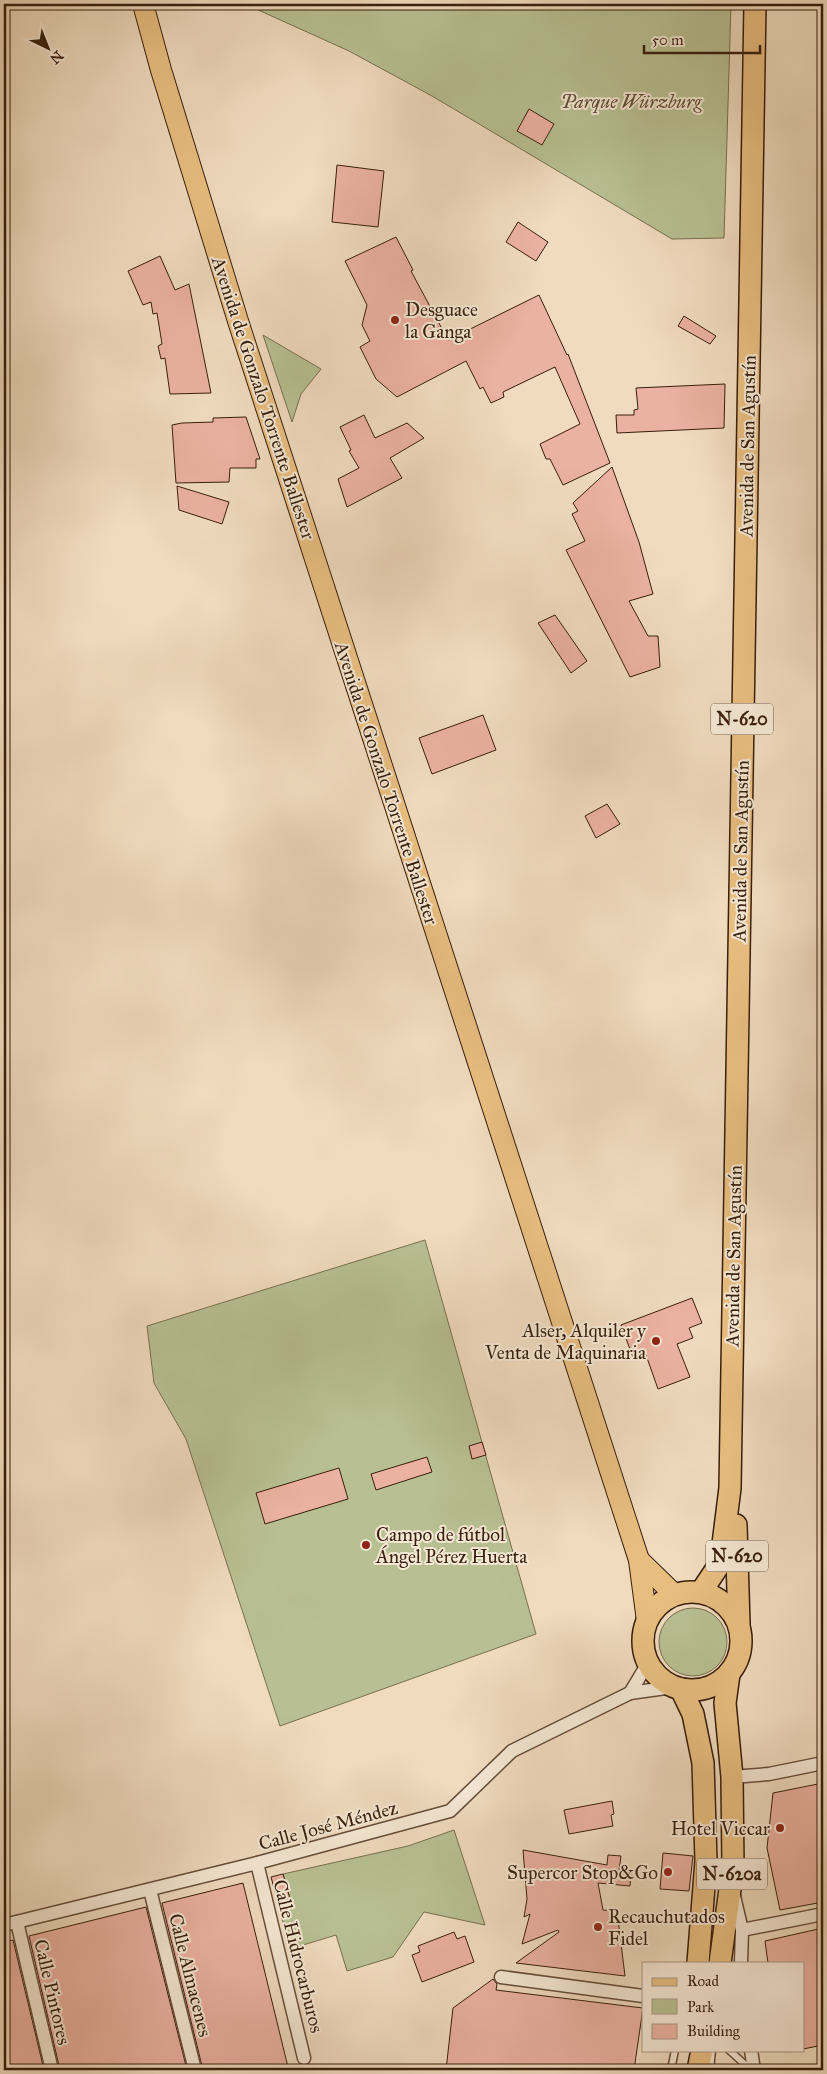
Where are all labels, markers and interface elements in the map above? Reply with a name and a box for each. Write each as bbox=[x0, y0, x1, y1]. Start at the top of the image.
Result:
north arrow bbox=[22, 22, 72, 72]
scale bar bbox=[644, 22, 761, 54]
text: 50 m bbox=[652, 31, 684, 49]
text: N bbox=[46, 47, 67, 67]
park label: Parque Würzburg bbox=[561, 90, 703, 113]
street label: Avenida de Gonzalo Torrente Ballester bbox=[206, 253, 321, 544]
place label: Desguace la Ganga bbox=[405, 298, 478, 344]
marker: Desguace la Ganga bbox=[389, 314, 401, 326]
street label: Avenida de San Agustín bbox=[734, 355, 762, 538]
street label: Avenida de Gonzalo Torrente Ballester bbox=[329, 638, 444, 929]
road number: N-620 bbox=[711, 704, 773, 734]
street label: Avenida de San Agustín bbox=[727, 760, 755, 943]
street label: Avenida de San Agustín bbox=[720, 1165, 748, 1348]
place label: Alser, Alquiler y Venta de Maquinaria bbox=[484, 1319, 647, 1365]
marker: Alser, Alquiler y Venta de Maquinaria bbox=[650, 1335, 662, 1347]
place label: Campo de fútbol Ángel Pérez Huerta bbox=[375, 1523, 528, 1569]
marker: Campo de fútbol Ángel Pérez Huerta bbox=[360, 1539, 372, 1551]
road number: N-620 bbox=[706, 1540, 768, 1572]
street label: Calle José Méndez bbox=[256, 1796, 401, 1856]
place label: Hotel Viccar bbox=[671, 1817, 771, 1840]
marker: Hotel Viccar bbox=[774, 1822, 786, 1834]
road number: N-620a bbox=[697, 1858, 767, 1890]
place label: Supercor Stop&Go bbox=[507, 1861, 658, 1884]
marker: Supercor Stop&Go bbox=[662, 1866, 674, 1878]
street label: Calle Hidrocarburos bbox=[268, 1877, 329, 2035]
place label: Recauchutados Fidel bbox=[608, 1905, 725, 1950]
street label: Calle Almacenes bbox=[164, 1911, 217, 2039]
marker: Recauchutados Fidel bbox=[592, 1921, 604, 1933]
street label: Calle Pintores bbox=[29, 1937, 76, 2047]
legend bbox=[642, 1962, 804, 2052]
text: Road bbox=[687, 1972, 719, 1990]
text: Park bbox=[687, 1998, 714, 2016]
text: Building bbox=[687, 2022, 741, 2040]

